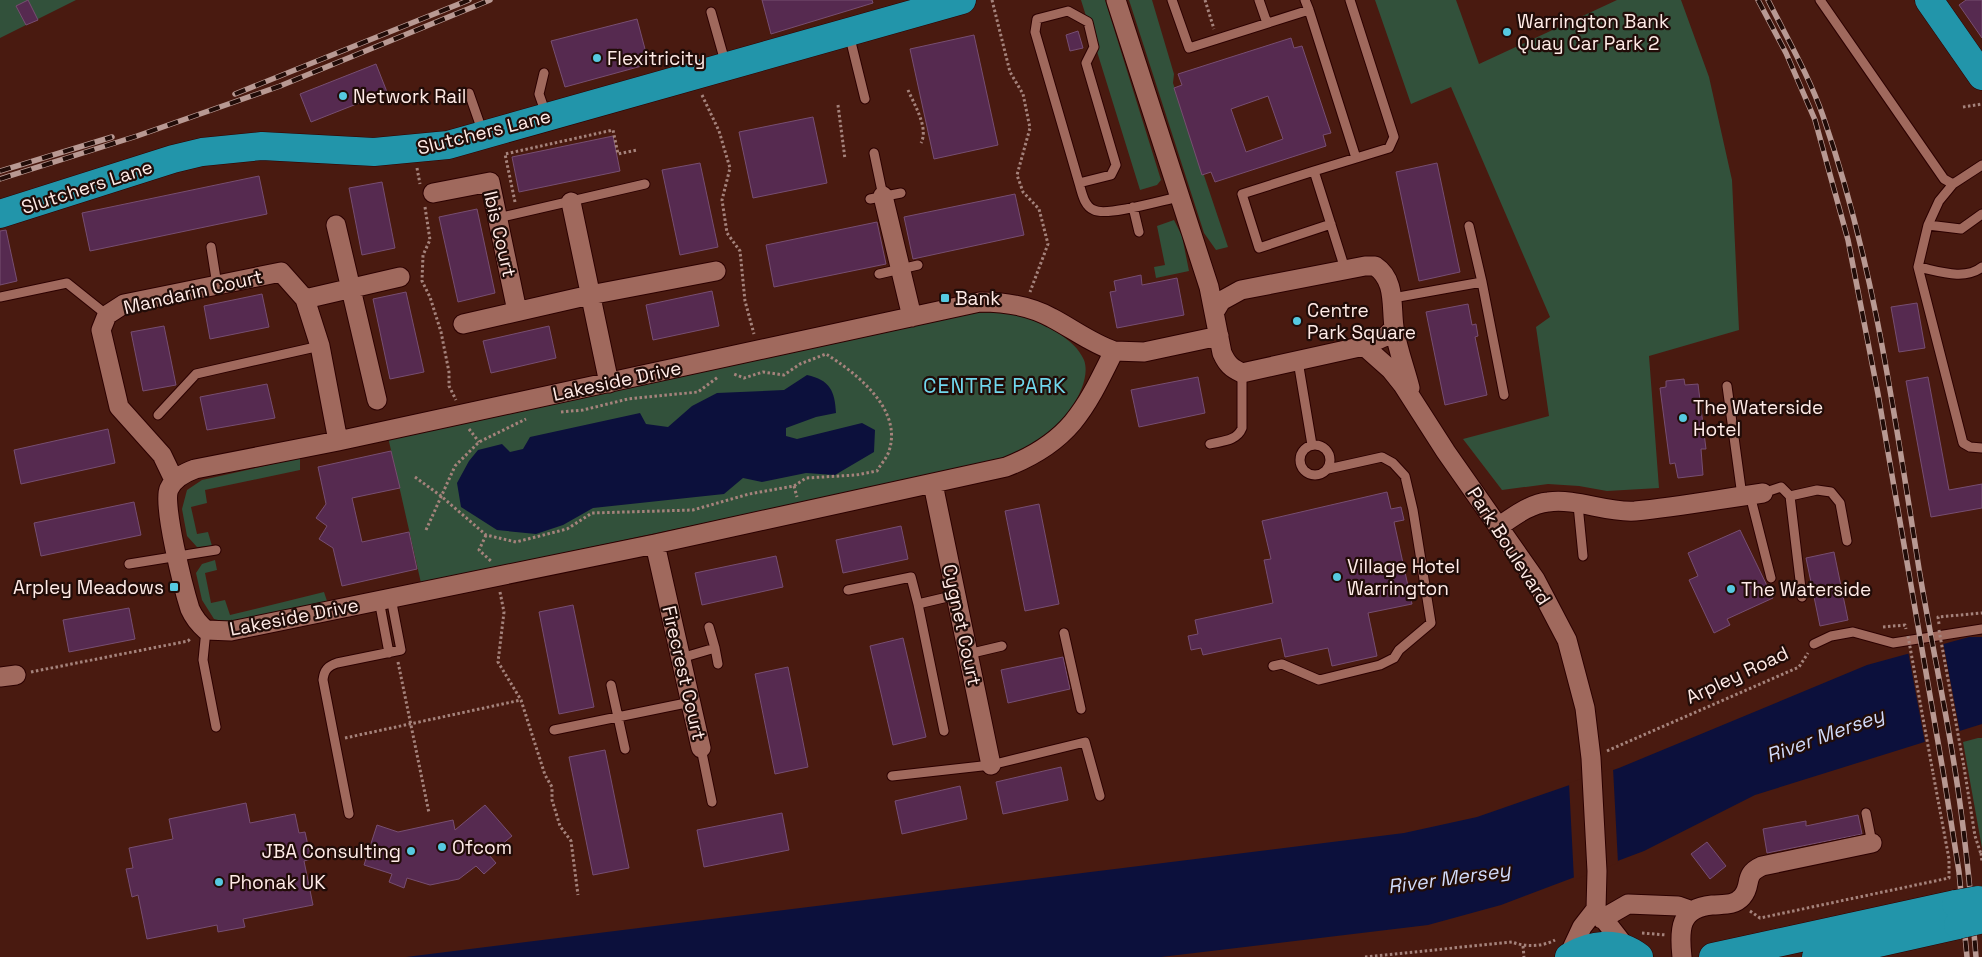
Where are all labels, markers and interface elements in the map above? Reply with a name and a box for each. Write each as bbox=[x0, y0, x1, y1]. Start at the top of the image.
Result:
place label: Warrington Bank Quay Car Park 2 bbox=[1517, 9, 1669, 56]
marker: Warrington Bank Quay Car Park 2 bbox=[1501, 26, 1513, 38]
place label: Flexitricity bbox=[607, 46, 705, 71]
marker: Flexitricity bbox=[591, 52, 603, 64]
place label: Network Rail bbox=[353, 84, 467, 109]
marker: Network Rail bbox=[337, 90, 349, 102]
street label: Slutchers Lane bbox=[415, 103, 553, 161]
street label: Slutchers Lane bbox=[18, 154, 156, 220]
street label: Ibis Court bbox=[478, 188, 522, 280]
street label: Mandarin Court bbox=[121, 264, 265, 320]
place label: Bank bbox=[955, 286, 1000, 311]
marker: Bank bbox=[939, 292, 951, 304]
place label: Centre Park Square bbox=[1307, 298, 1416, 345]
marker: Centre Park Square bbox=[1291, 315, 1303, 327]
street label: Lakeside Drive bbox=[550, 355, 684, 407]
district label: CENTRE PARK bbox=[923, 372, 1067, 399]
place label: The Waterside Hotel bbox=[1693, 395, 1823, 442]
marker: The Waterside Hotel bbox=[1677, 412, 1689, 424]
street label: Park Boulevard bbox=[1462, 482, 1556, 610]
place label: Village Hotel Warrington bbox=[1347, 554, 1460, 601]
street label: Cygnet Court bbox=[937, 562, 987, 688]
marker: Village Hotel Warrington bbox=[1331, 571, 1343, 583]
place label: Arpley Meadows bbox=[13, 575, 164, 600]
place label: The Waterside bbox=[1741, 577, 1871, 602]
marker: Arpley Meadows bbox=[168, 581, 180, 593]
marker: The Waterside bbox=[1725, 583, 1737, 595]
street label: Lakeside Drive bbox=[227, 592, 361, 642]
street label: Firecrest Court bbox=[656, 603, 712, 743]
street label: Arpley Road bbox=[1682, 640, 1792, 710]
water label: River Mersey bbox=[1763, 701, 1889, 768]
place label: Ofcom bbox=[452, 835, 512, 860]
place label: JBA Consulting bbox=[262, 839, 401, 864]
marker: Ofcom bbox=[436, 841, 448, 853]
marker: JBA Consulting bbox=[405, 845, 417, 857]
water label: River Mersey bbox=[1386, 856, 1514, 899]
place label: Phonak UK bbox=[229, 870, 326, 895]
marker: Phonak UK bbox=[213, 876, 225, 888]

